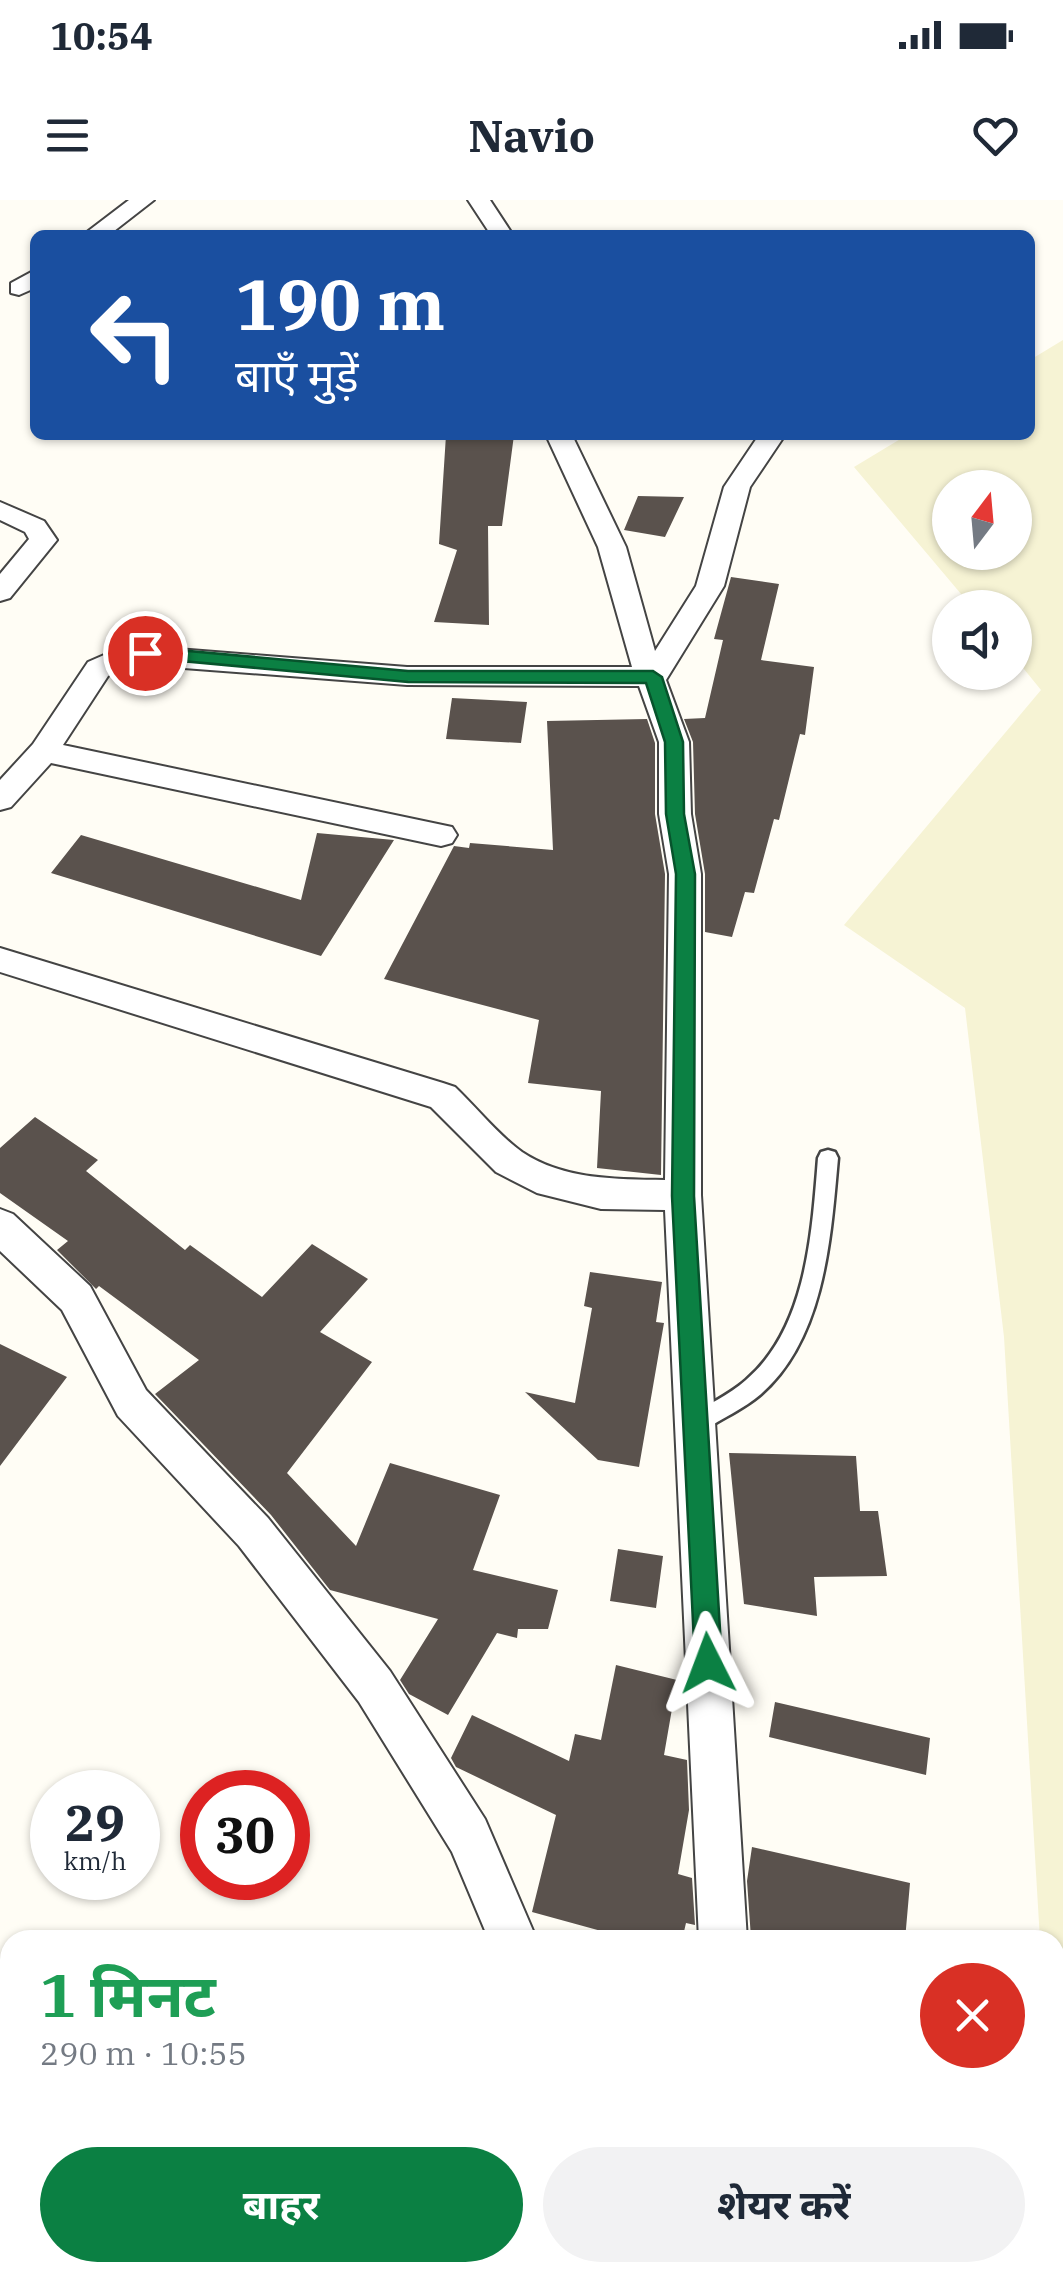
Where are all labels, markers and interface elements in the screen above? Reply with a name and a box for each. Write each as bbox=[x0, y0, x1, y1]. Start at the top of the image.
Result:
text: 10:54 bbox=[50, 11, 153, 60]
text: Navio bbox=[468, 106, 595, 164]
icon: menu bbox=[40, 108, 95, 163]
icon: heart bbox=[968, 108, 1023, 163]
text: 190 m bbox=[235, 258, 445, 349]
icon: left bbox=[70, 270, 200, 400]
text: बाएँ मुड़ें bbox=[235, 346, 359, 404]
north arrow bbox=[932, 470, 1032, 570]
map controls bbox=[932, 470, 1032, 690]
button: sound bbox=[932, 590, 1032, 690]
pin bbox=[103, 611, 188, 696]
icon: arrive bbox=[118, 626, 173, 681]
position arrow bbox=[656, 1611, 760, 1715]
speed limit sign: 30 bbox=[180, 1770, 310, 1900]
text: 29 bbox=[65, 1790, 125, 1855]
text: km/h bbox=[63, 1844, 127, 1877]
text: 1 मिनट bbox=[40, 1955, 216, 2034]
button: close bbox=[920, 1963, 1025, 2068]
text: 290 m · 10:55 bbox=[40, 2032, 247, 2074]
button: बाहर bbox=[40, 2147, 523, 2262]
button: शेयर करें bbox=[543, 2147, 1025, 2262]

